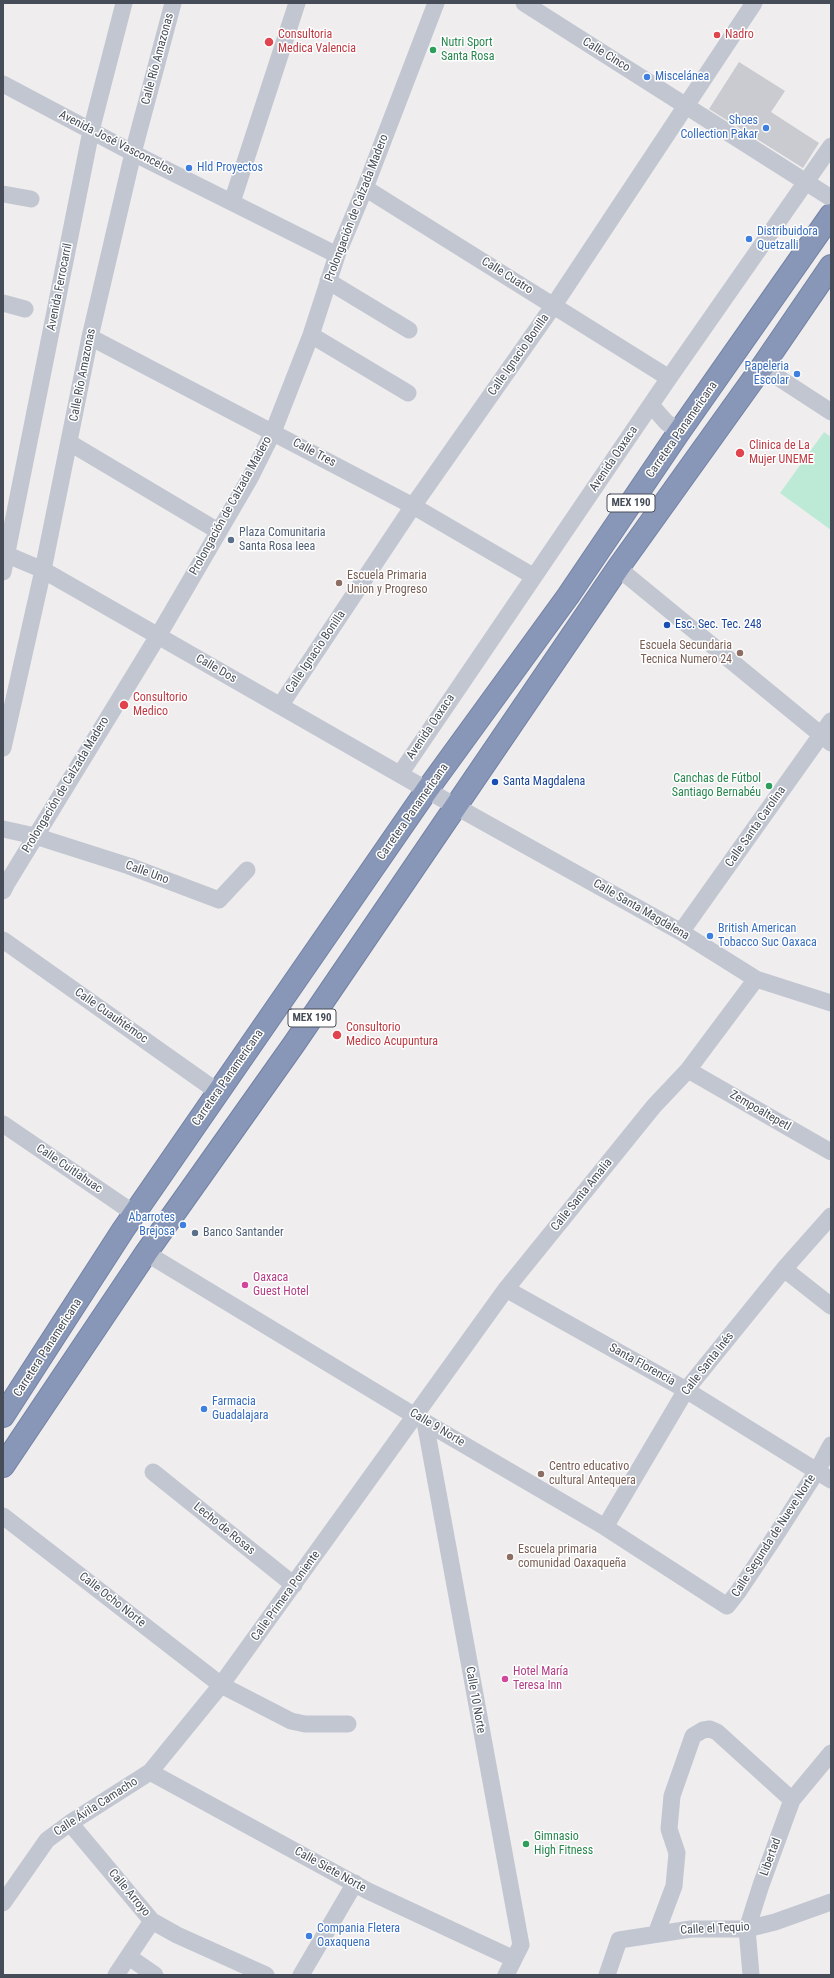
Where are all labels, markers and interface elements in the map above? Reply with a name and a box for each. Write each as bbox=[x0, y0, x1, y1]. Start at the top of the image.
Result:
street label: Calle Río Amazonas bbox=[139, 12, 177, 106]
place label: Consultoria Medica Valencia bbox=[278, 28, 356, 56]
place label: Nadro bbox=[725, 28, 754, 42]
marker: Nadro bbox=[712, 30, 722, 40]
street label: Calle Cinco bbox=[580, 35, 632, 75]
marker: Consultoria Medica Valencia bbox=[263, 36, 275, 48]
place label: Nutri Sport Santa Rosa bbox=[441, 36, 494, 64]
marker: Nutri Sport Santa Rosa bbox=[428, 45, 438, 55]
place label: Miscelánea bbox=[655, 70, 709, 84]
marker: Miscelánea bbox=[642, 72, 652, 82]
street label: Avenida José Vasconcelos bbox=[56, 108, 176, 178]
place label: Shoes Collection Pakar bbox=[680, 114, 758, 142]
marker: Shoes Collection Pakar bbox=[761, 123, 771, 133]
street label: Prolongación de Calzada Madero bbox=[322, 132, 392, 284]
place label: Hld Proyectos bbox=[197, 161, 263, 175]
marker: Hld Proyectos bbox=[184, 163, 194, 173]
place label: Distribuidora Quetzalli bbox=[757, 225, 818, 253]
marker: Distribuidora Quetzalli bbox=[744, 234, 754, 244]
street label: Avenida Ferrocarril bbox=[44, 242, 76, 332]
street label: Calle Cuatro bbox=[479, 255, 535, 297]
street label: Calle Ignacio Bonilla bbox=[485, 311, 553, 399]
street label: Calle Río Amazonas bbox=[67, 327, 99, 423]
place label: Papeleria Escolar bbox=[745, 360, 789, 388]
marker: Papeleria Escolar bbox=[792, 369, 802, 379]
street label: Carretera Panamericana bbox=[643, 379, 721, 481]
street label: Avenida Oaxaca bbox=[587, 424, 641, 494]
street label: Prolongación de Calzada Madero bbox=[187, 434, 275, 578]
street label: Calle Tres bbox=[290, 436, 338, 470]
place label: Clinica de La Mujer UNEME bbox=[749, 439, 814, 467]
marker: Clinica de La Mujer UNEME bbox=[734, 447, 746, 459]
road number: MEX 190 bbox=[607, 494, 655, 512]
place label: Plaza Comunitaria Santa Rosa Ieea bbox=[239, 526, 326, 554]
marker: Plaza Comunitaria Santa Rosa Ieea bbox=[226, 535, 236, 545]
place label: Escuela Primaria Union y Progreso bbox=[347, 569, 427, 597]
marker: Escuela Primaria Union y Progreso bbox=[334, 578, 344, 588]
street label: Calle Ignacio Bonilla bbox=[283, 608, 349, 696]
place label: Esc. Sec. Tec. 248 bbox=[675, 618, 762, 632]
marker: Esc. Sec. Tec. 248 bbox=[662, 620, 672, 630]
place label: Escuela Secundaria Tecnica Numero 24 bbox=[639, 639, 732, 667]
marker: Escuela Secundaria Tecnica Numero 24 bbox=[735, 648, 745, 658]
street label: Calle Dos bbox=[193, 652, 239, 686]
place label: Consultorio Medico bbox=[133, 691, 188, 719]
street label: Avenida Oaxaca bbox=[404, 692, 458, 762]
marker: Consultorio Medico bbox=[118, 699, 130, 711]
street label: Prolongación de Calzada Madero bbox=[20, 714, 112, 856]
street label: Carretera Panamericana bbox=[374, 761, 452, 863]
place label: Canchas de Fútbol Santiago Bernabéu bbox=[672, 772, 761, 800]
place label: Santa Magdalena bbox=[503, 775, 585, 789]
marker: Santa Magdalena bbox=[490, 777, 500, 787]
marker: Canchas de Fútbol Santiago Bernabéu bbox=[764, 781, 774, 791]
street label: Calle Santa Carolina bbox=[723, 784, 789, 870]
street label: Calle Uno bbox=[123, 859, 171, 887]
street label: Calle Santa Magdalena bbox=[590, 877, 692, 943]
place label: British American Tobacco Suc Oaxaca bbox=[718, 922, 817, 950]
marker: British American Tobacco Suc Oaxaca bbox=[705, 931, 715, 941]
street label: Calle Cuauhtémoc bbox=[72, 985, 150, 1047]
road number: MEX 190 bbox=[288, 1009, 336, 1027]
place label: Consultorio Medico Acupuntura bbox=[346, 1021, 438, 1049]
street label: Carretera Panamericana bbox=[189, 1027, 267, 1129]
marker: Consultorio Medico Acupuntura bbox=[331, 1029, 343, 1041]
street label: Zempoaltepetl bbox=[727, 1088, 793, 1134]
street label: Calle Cuitlahuac bbox=[33, 1142, 105, 1196]
street label: Calle Santa Amalia bbox=[548, 1156, 616, 1234]
place label: Abarrotes Brejosa bbox=[129, 1211, 175, 1239]
marker: Abarrotes Brejosa bbox=[178, 1220, 188, 1230]
place label: Banco Santander bbox=[203, 1226, 284, 1240]
marker: Banco Santander bbox=[190, 1228, 200, 1238]
place label: Oaxaca Guest Hotel bbox=[253, 1271, 309, 1299]
marker: Oaxaca Guest Hotel bbox=[240, 1280, 250, 1290]
street label: Carretera Panamericana bbox=[11, 1296, 85, 1400]
street label: Calle Santa Inés bbox=[679, 1330, 737, 1398]
street label: Santa Florencia bbox=[606, 1341, 678, 1389]
place label: Farmacia Guadalajara bbox=[212, 1395, 268, 1423]
marker: Farmacia Guadalajara bbox=[199, 1404, 209, 1414]
street label: Calle 9 Norte bbox=[407, 1406, 467, 1450]
place label: Centro educativo cultural Antequera bbox=[549, 1460, 636, 1488]
marker: Centro educativo cultural Antequera bbox=[536, 1469, 546, 1479]
street label: Calle Segunda de Nueve Norte bbox=[729, 1472, 819, 1600]
street label: Lecho de Rosas bbox=[190, 1500, 258, 1558]
place label: Escuela primaria comunidad Oaxaqueña bbox=[518, 1543, 626, 1571]
street label: Calle Primera Poniente bbox=[248, 1548, 324, 1644]
marker: Escuela primaria comunidad Oaxaqueña bbox=[505, 1552, 515, 1562]
street label: Calle Ocho Norte bbox=[76, 1570, 148, 1630]
street label: Calle 10 Norte bbox=[462, 1665, 488, 1735]
place label: Hotel María Teresa Inn bbox=[513, 1665, 568, 1693]
marker: Hotel María Teresa Inn bbox=[500, 1674, 510, 1684]
street label: Calle Ávila Camacho bbox=[51, 1775, 141, 1839]
place label: Gimnasio High Fitness bbox=[534, 1830, 593, 1858]
street label: Libertad bbox=[758, 1836, 784, 1878]
marker: Gimnasio High Fitness bbox=[521, 1839, 531, 1849]
street label: Calle Siete Norte bbox=[292, 1844, 368, 1896]
street label: Calle Arroyo bbox=[105, 1866, 153, 1920]
street label: Calle el Tequio bbox=[680, 1920, 750, 1938]
place label: Compania Fletera Oaxaquena bbox=[317, 1922, 400, 1950]
marker: Compania Fletera Oaxaquena bbox=[304, 1931, 314, 1941]

